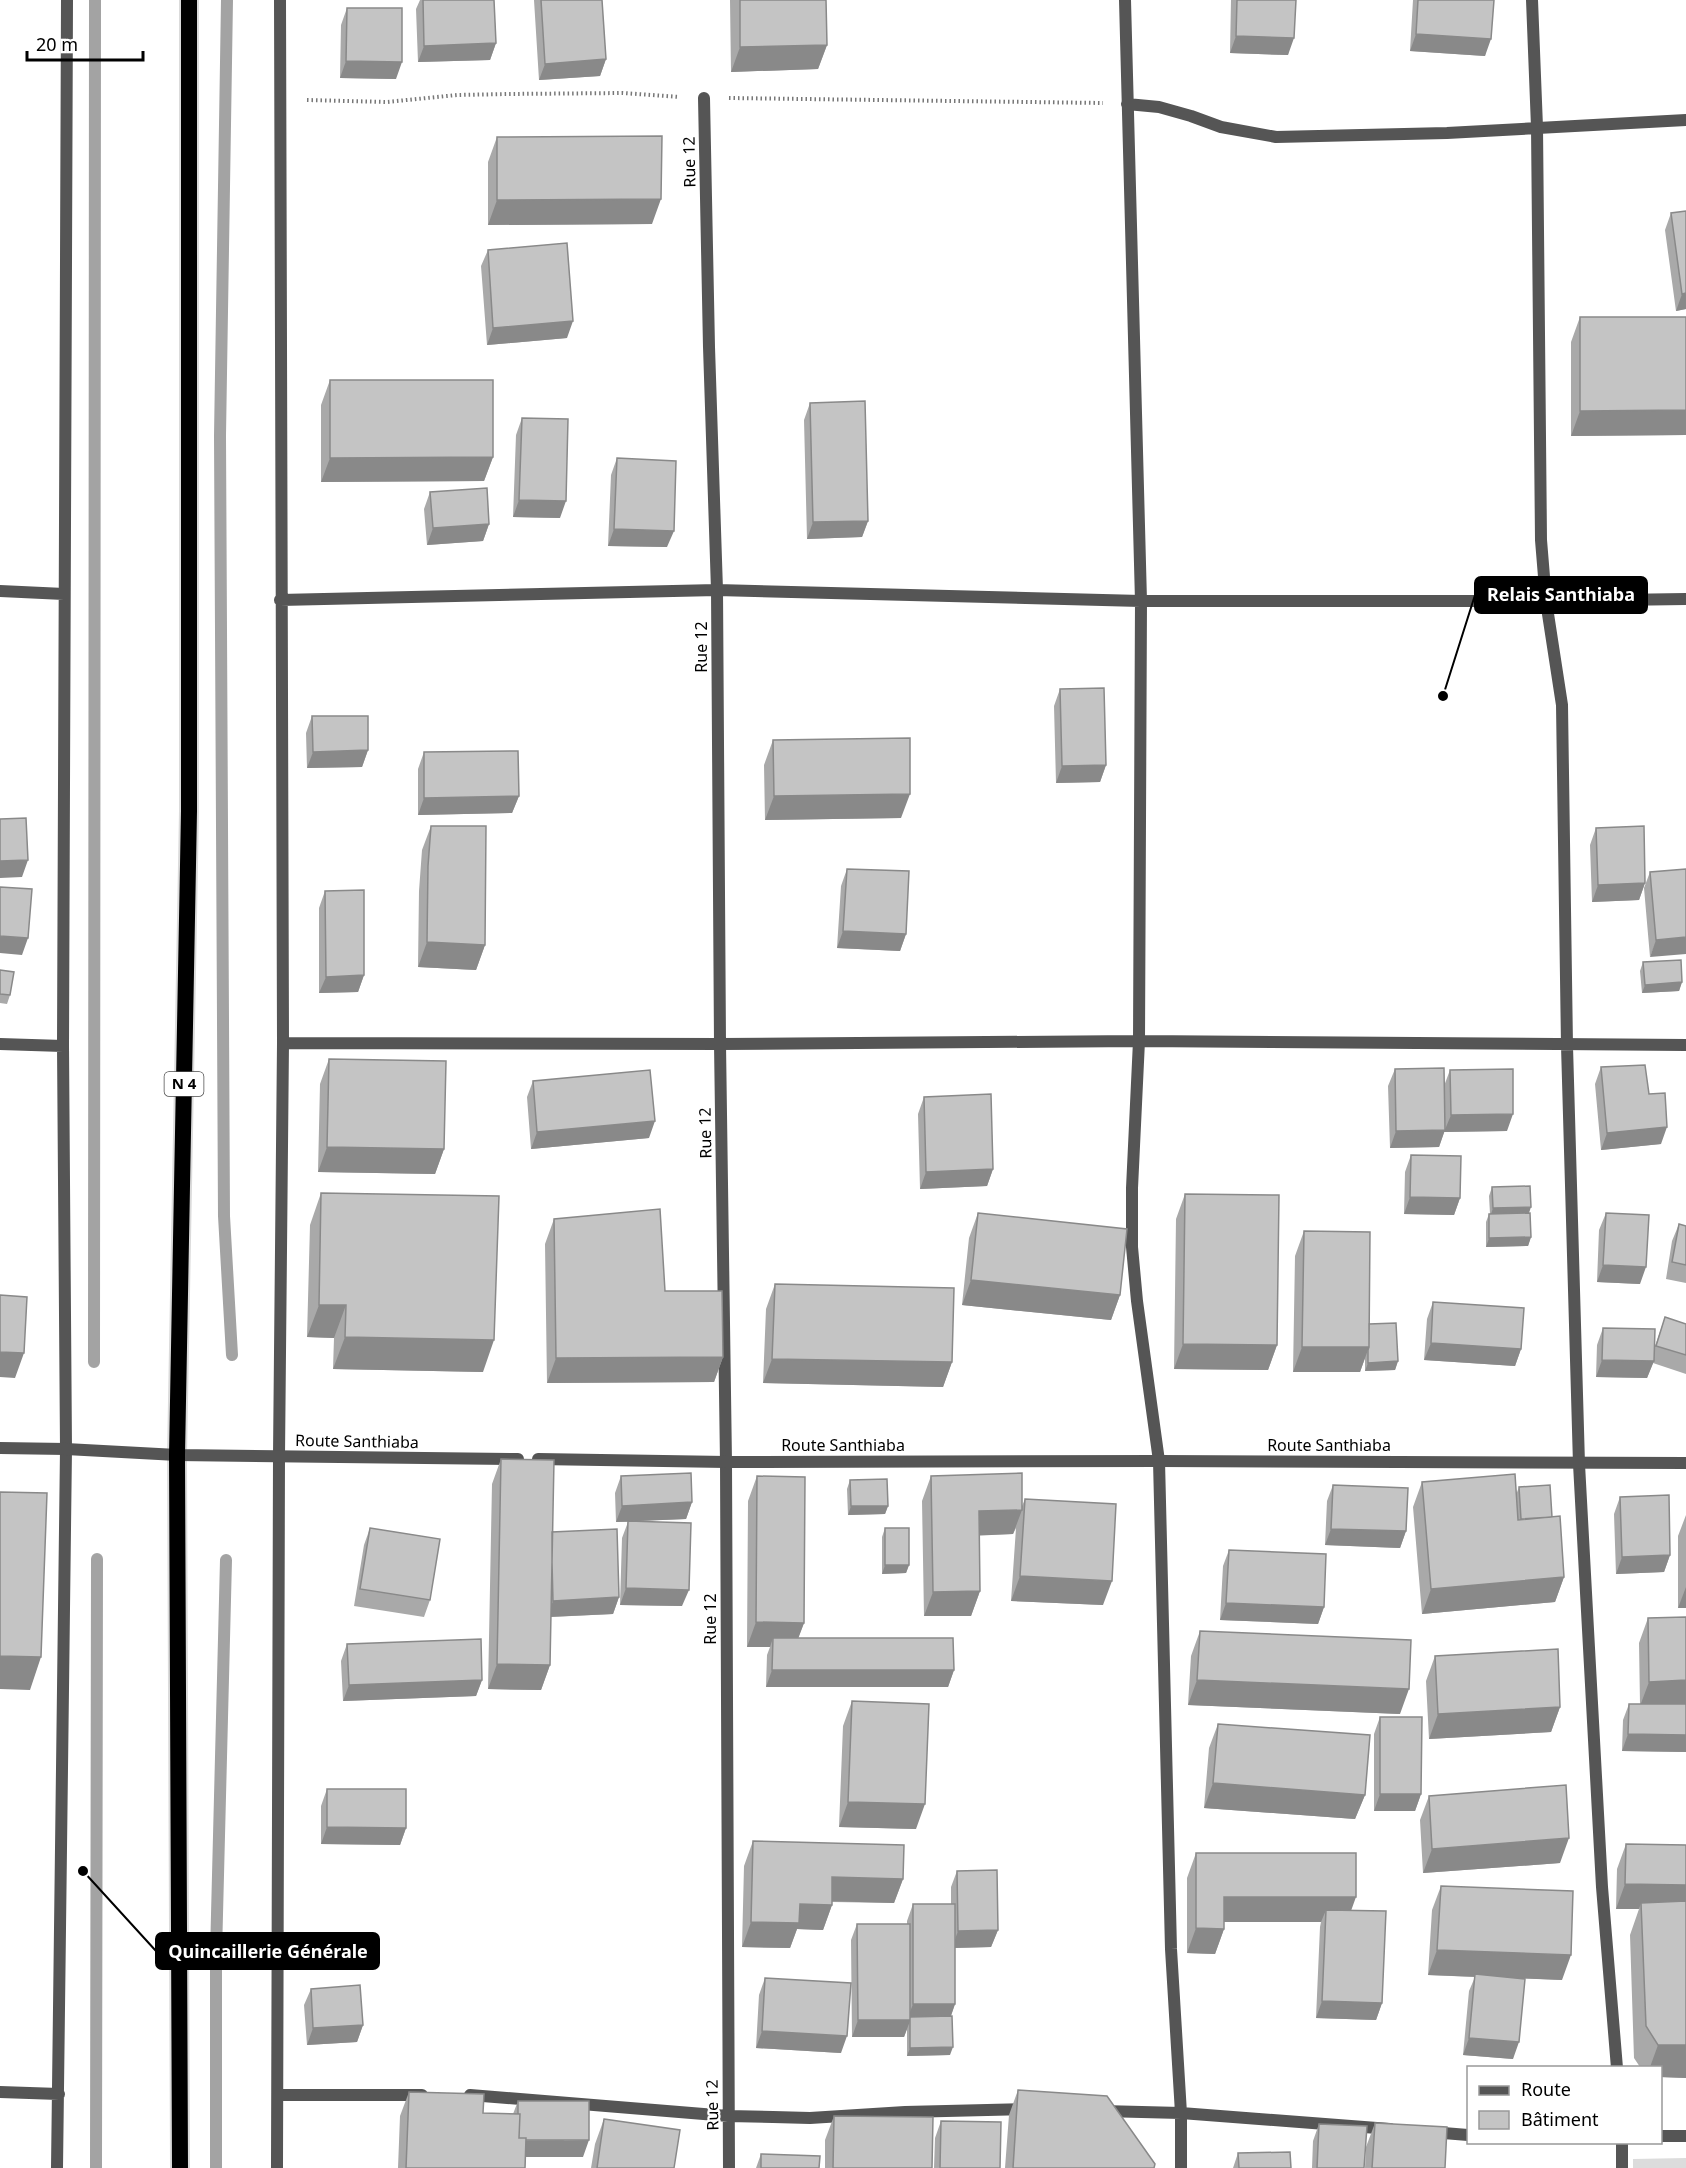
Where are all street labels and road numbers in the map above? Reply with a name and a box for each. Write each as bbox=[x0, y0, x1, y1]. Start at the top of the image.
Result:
street label: Rue 12 bbox=[678, 136, 700, 188]
street label: Rue 12 bbox=[690, 621, 712, 673]
road number: N 4 bbox=[164, 1072, 204, 1096]
street label: Rue 12 bbox=[694, 1107, 716, 1159]
street label: Route Santhiaba bbox=[295, 1429, 419, 1453]
street label: Route Santhiaba bbox=[781, 1434, 905, 1456]
street label: Route Santhiaba bbox=[1267, 1434, 1391, 1456]
street label: Rue 12 bbox=[699, 1593, 721, 1645]
street label: Rue 12 bbox=[701, 2079, 723, 2131]

